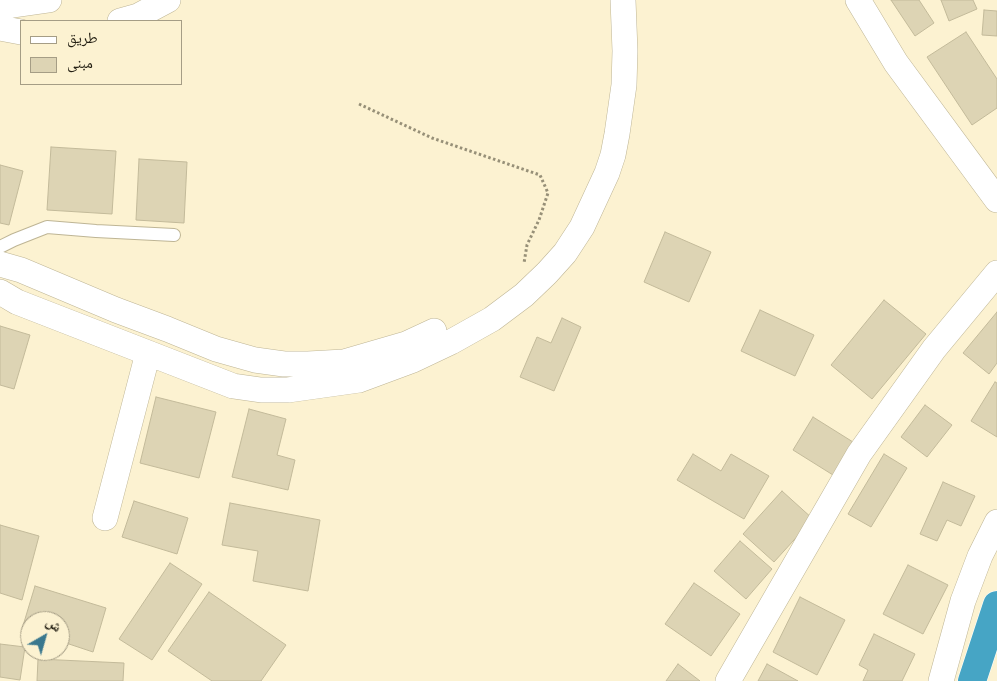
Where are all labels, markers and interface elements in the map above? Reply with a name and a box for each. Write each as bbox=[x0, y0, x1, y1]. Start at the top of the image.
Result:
legend bbox=[20, 20, 182, 85]
text: طريق bbox=[67, 29, 98, 47]
text: مبنى bbox=[67, 54, 93, 72]
north arrow bbox=[20, 611, 70, 661]
text: ش bbox=[43, 613, 65, 636]

